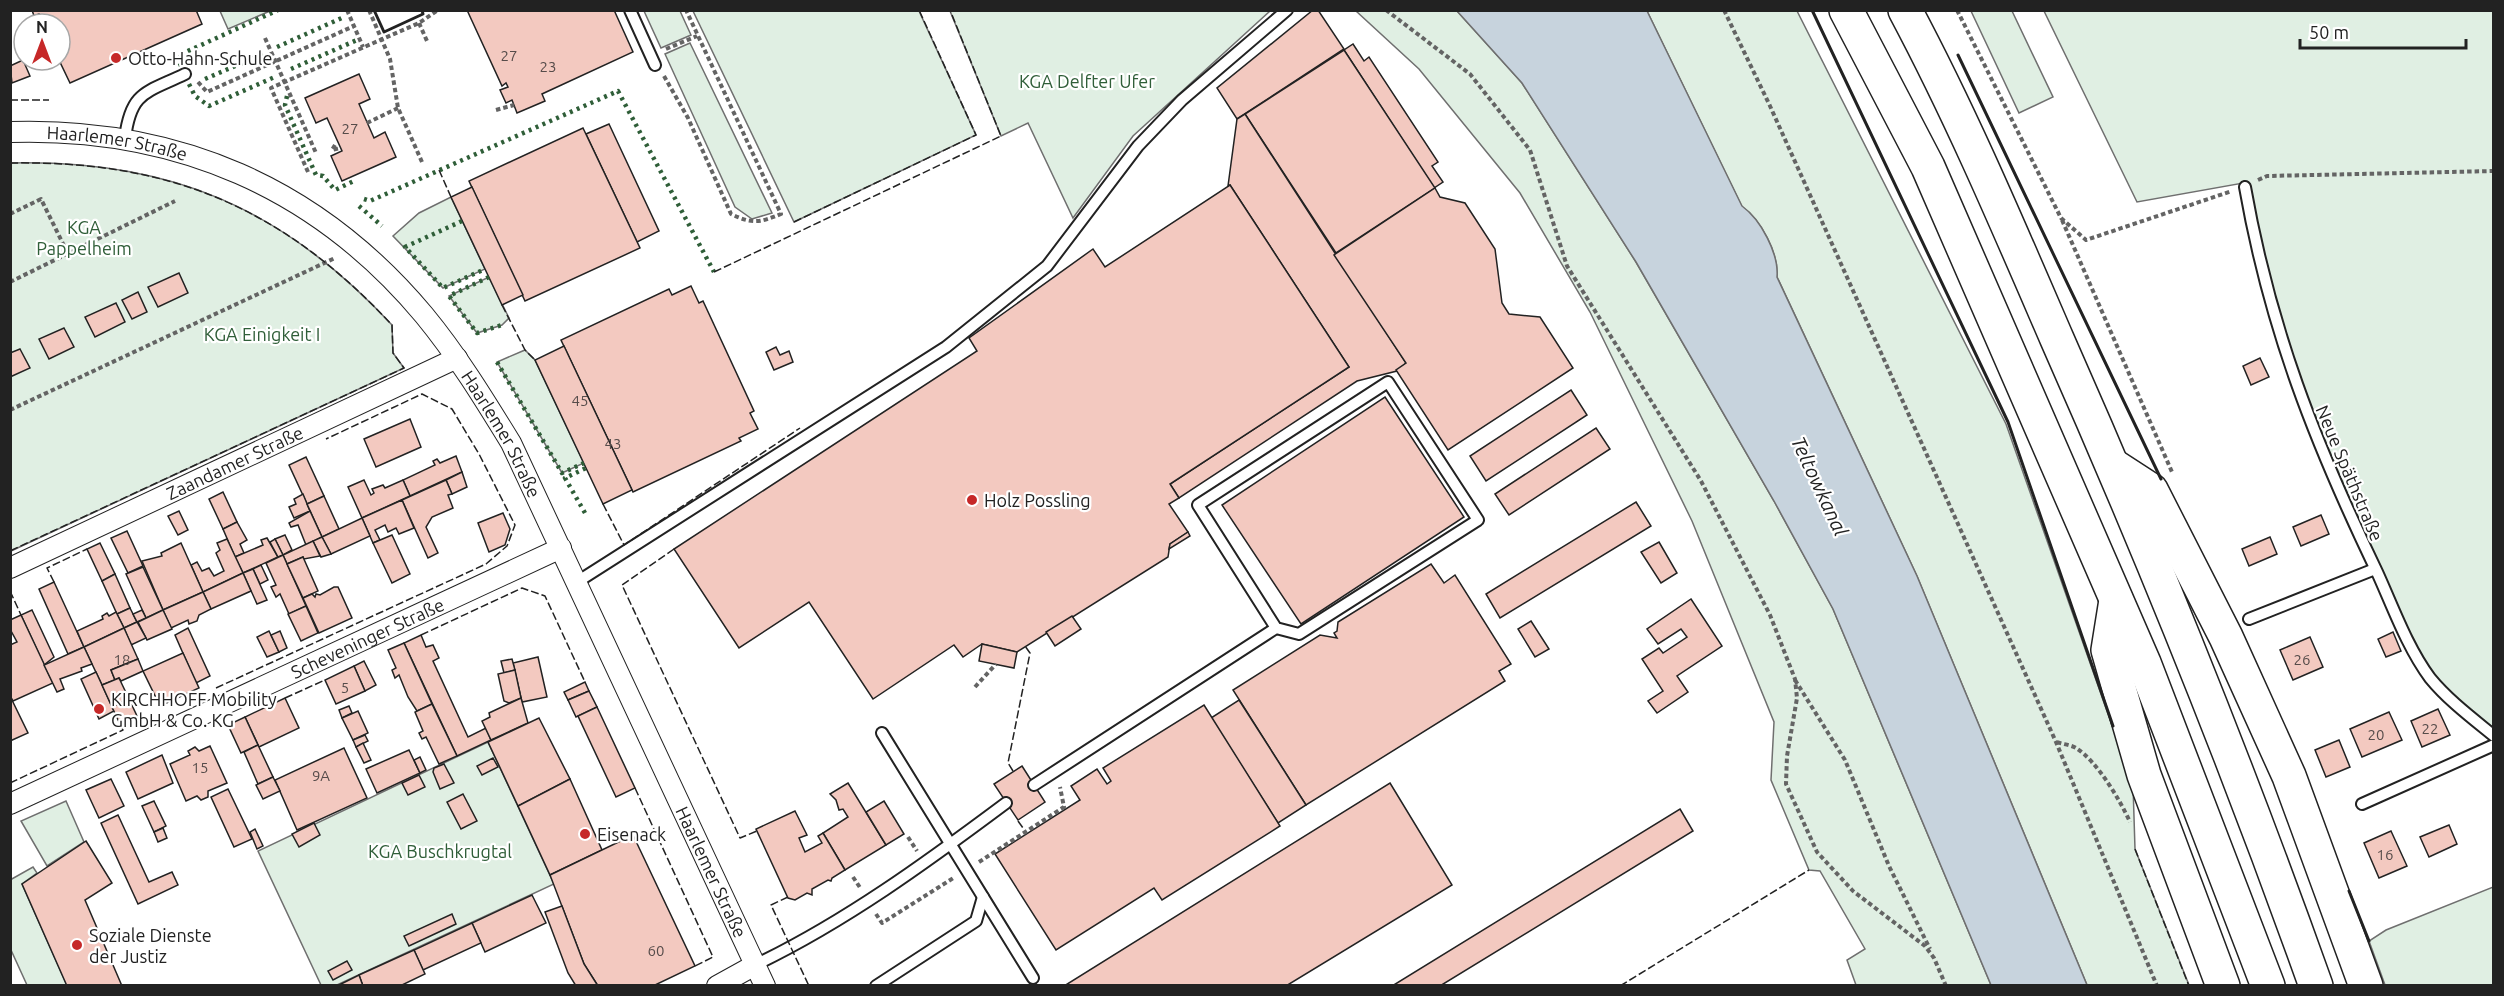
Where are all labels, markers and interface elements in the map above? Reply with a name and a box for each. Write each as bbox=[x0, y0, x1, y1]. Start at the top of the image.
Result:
north arrow bbox=[12, 12, 72, 72]
scale bar bbox=[2300, 12, 2466, 50]
text: N bbox=[36, 18, 48, 36]
text: 50 m bbox=[2309, 22, 2349, 42]
house number: 27 bbox=[501, 47, 517, 64]
place label: Otto-Hahn-Schule bbox=[128, 48, 272, 68]
marker: Otto-Hahn-Schule bbox=[109, 51, 123, 65]
house number: 23 bbox=[540, 58, 556, 75]
park label: KGA Delfter Ufer bbox=[1019, 71, 1155, 91]
house number: 27 bbox=[342, 120, 358, 137]
street label: Haarlemer Straße bbox=[46, 122, 190, 164]
park label: KGA Pappelheim bbox=[36, 217, 132, 258]
park label: KGA Einigkeit I bbox=[204, 324, 320, 344]
street label: Haarlemer Straße bbox=[458, 367, 545, 500]
house number: 45 bbox=[572, 392, 588, 409]
street label: Neue Späthstraße bbox=[2312, 402, 2388, 544]
street label: Zaandamer Straße bbox=[163, 422, 306, 503]
water label: Teltowkanal bbox=[1787, 432, 1853, 540]
house number: 43 bbox=[605, 435, 621, 452]
place label: Holz Possling bbox=[984, 490, 1091, 510]
marker: Holz Possling bbox=[965, 493, 979, 507]
street label: Scheveninger Straße bbox=[288, 594, 447, 682]
house number: 18 bbox=[114, 651, 130, 668]
house number: 26 bbox=[2294, 651, 2310, 668]
house number: 5 bbox=[341, 679, 349, 696]
place label: KIRCHHOFF Mobility GmbH & Co. KG bbox=[111, 689, 277, 730]
marker: KIRCHHOFF Mobility GmbH & Co. KG bbox=[92, 702, 106, 716]
house number: 22 bbox=[2422, 720, 2438, 737]
house number: 20 bbox=[2368, 726, 2384, 743]
house number: 15 bbox=[192, 759, 208, 776]
house number: 9A bbox=[312, 767, 330, 784]
street label: Haarlemer Straße bbox=[672, 803, 751, 941]
place label: Eisenack bbox=[597, 824, 666, 844]
marker: Eisenack bbox=[578, 827, 592, 841]
park label: KGA Buschkrugtal bbox=[368, 841, 512, 861]
house number: 16 bbox=[2377, 846, 2393, 863]
place label: Soziale Dienste der Justiz bbox=[89, 925, 212, 966]
marker: Soziale Dienste der Justiz bbox=[70, 938, 84, 952]
house number: 60 bbox=[648, 942, 664, 959]

